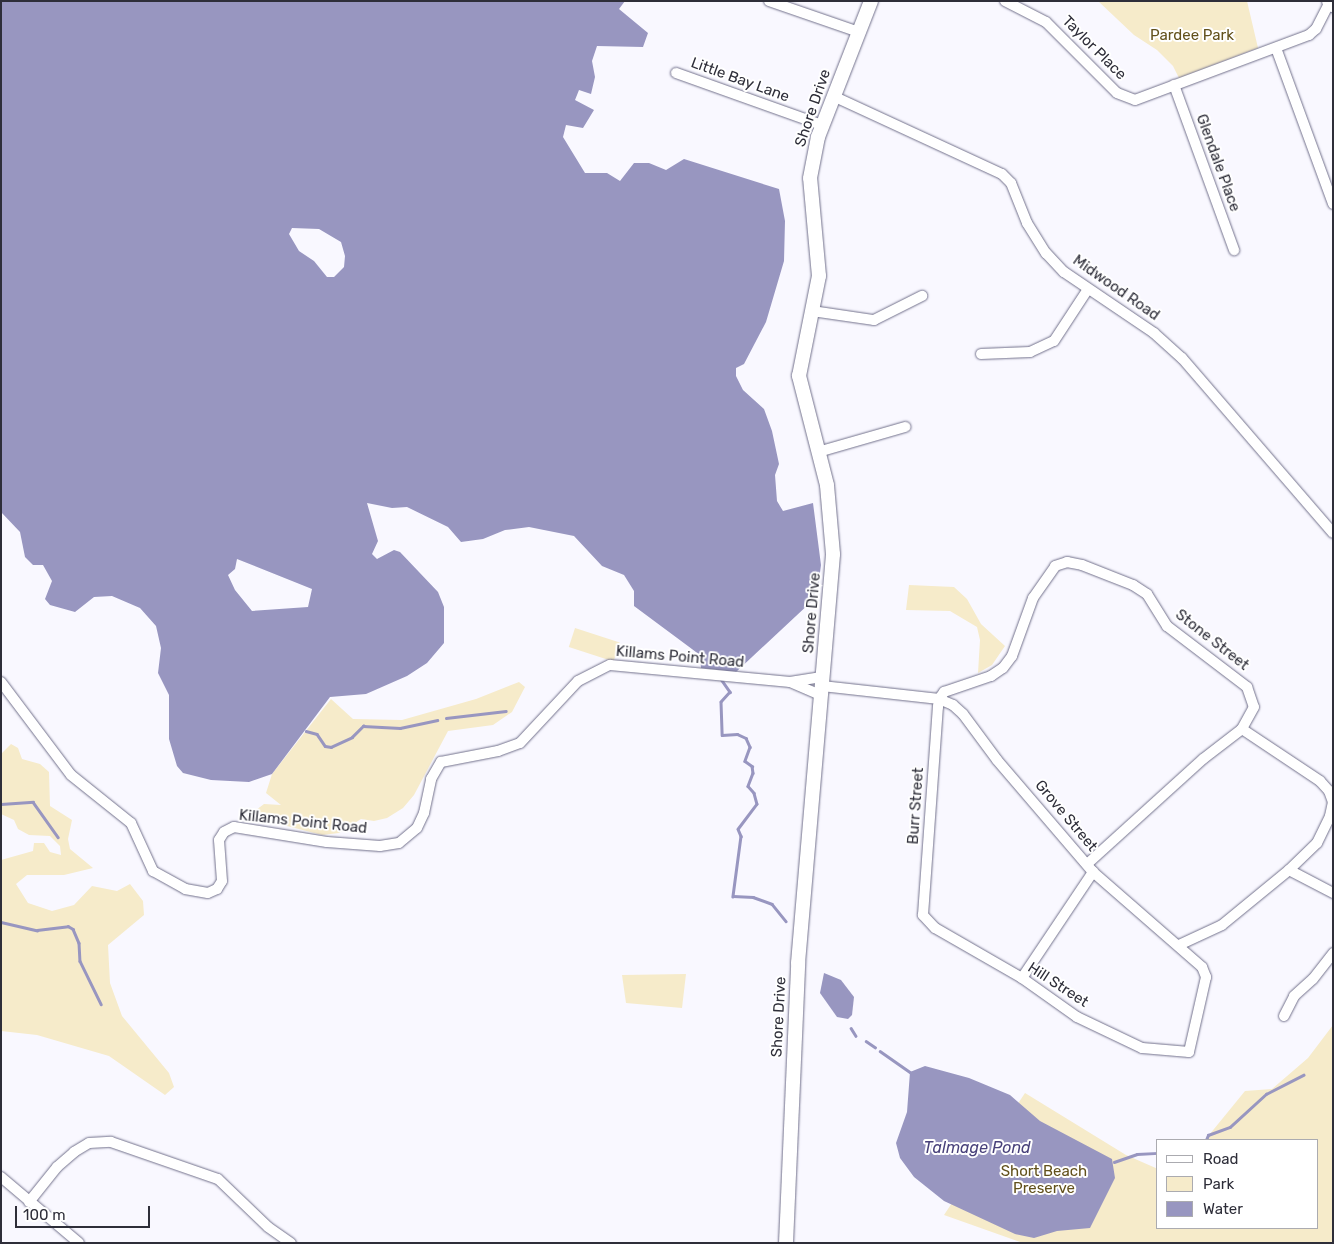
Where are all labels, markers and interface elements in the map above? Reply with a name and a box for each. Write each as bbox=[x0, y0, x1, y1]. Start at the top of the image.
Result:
street label: Taylor Place bbox=[1058, 12, 1130, 84]
park label: Pardee Park bbox=[1150, 27, 1234, 45]
street label: Little Bay Lane bbox=[688, 54, 792, 106]
street label: Shore Drive bbox=[791, 67, 835, 149]
street label: Glendale Place bbox=[1192, 112, 1244, 214]
street label: Midwood Road bbox=[1069, 251, 1163, 325]
street label: Shore Drive bbox=[800, 572, 824, 654]
street label: Stone Street bbox=[1172, 606, 1252, 674]
street label: Killams Point Road bbox=[615, 642, 745, 672]
street label: Burr Street bbox=[904, 767, 928, 845]
street label: Grove Street bbox=[1031, 777, 1101, 855]
street label: Killams Point Road bbox=[238, 806, 368, 838]
street label: Hill Street bbox=[1024, 959, 1092, 1011]
street label: Shore Drive bbox=[768, 976, 790, 1058]
water label: Talmage Pond bbox=[923, 1138, 1031, 1158]
legend bbox=[1156, 1139, 1319, 1229]
text: Road bbox=[1203, 1150, 1239, 1168]
park label: Short Beach Preserve bbox=[1001, 1162, 1087, 1197]
text: Park bbox=[1203, 1175, 1234, 1193]
scale bar bbox=[18, 1196, 152, 1228]
text: Water bbox=[1203, 1200, 1243, 1218]
text: 100 m bbox=[23, 1206, 65, 1224]

